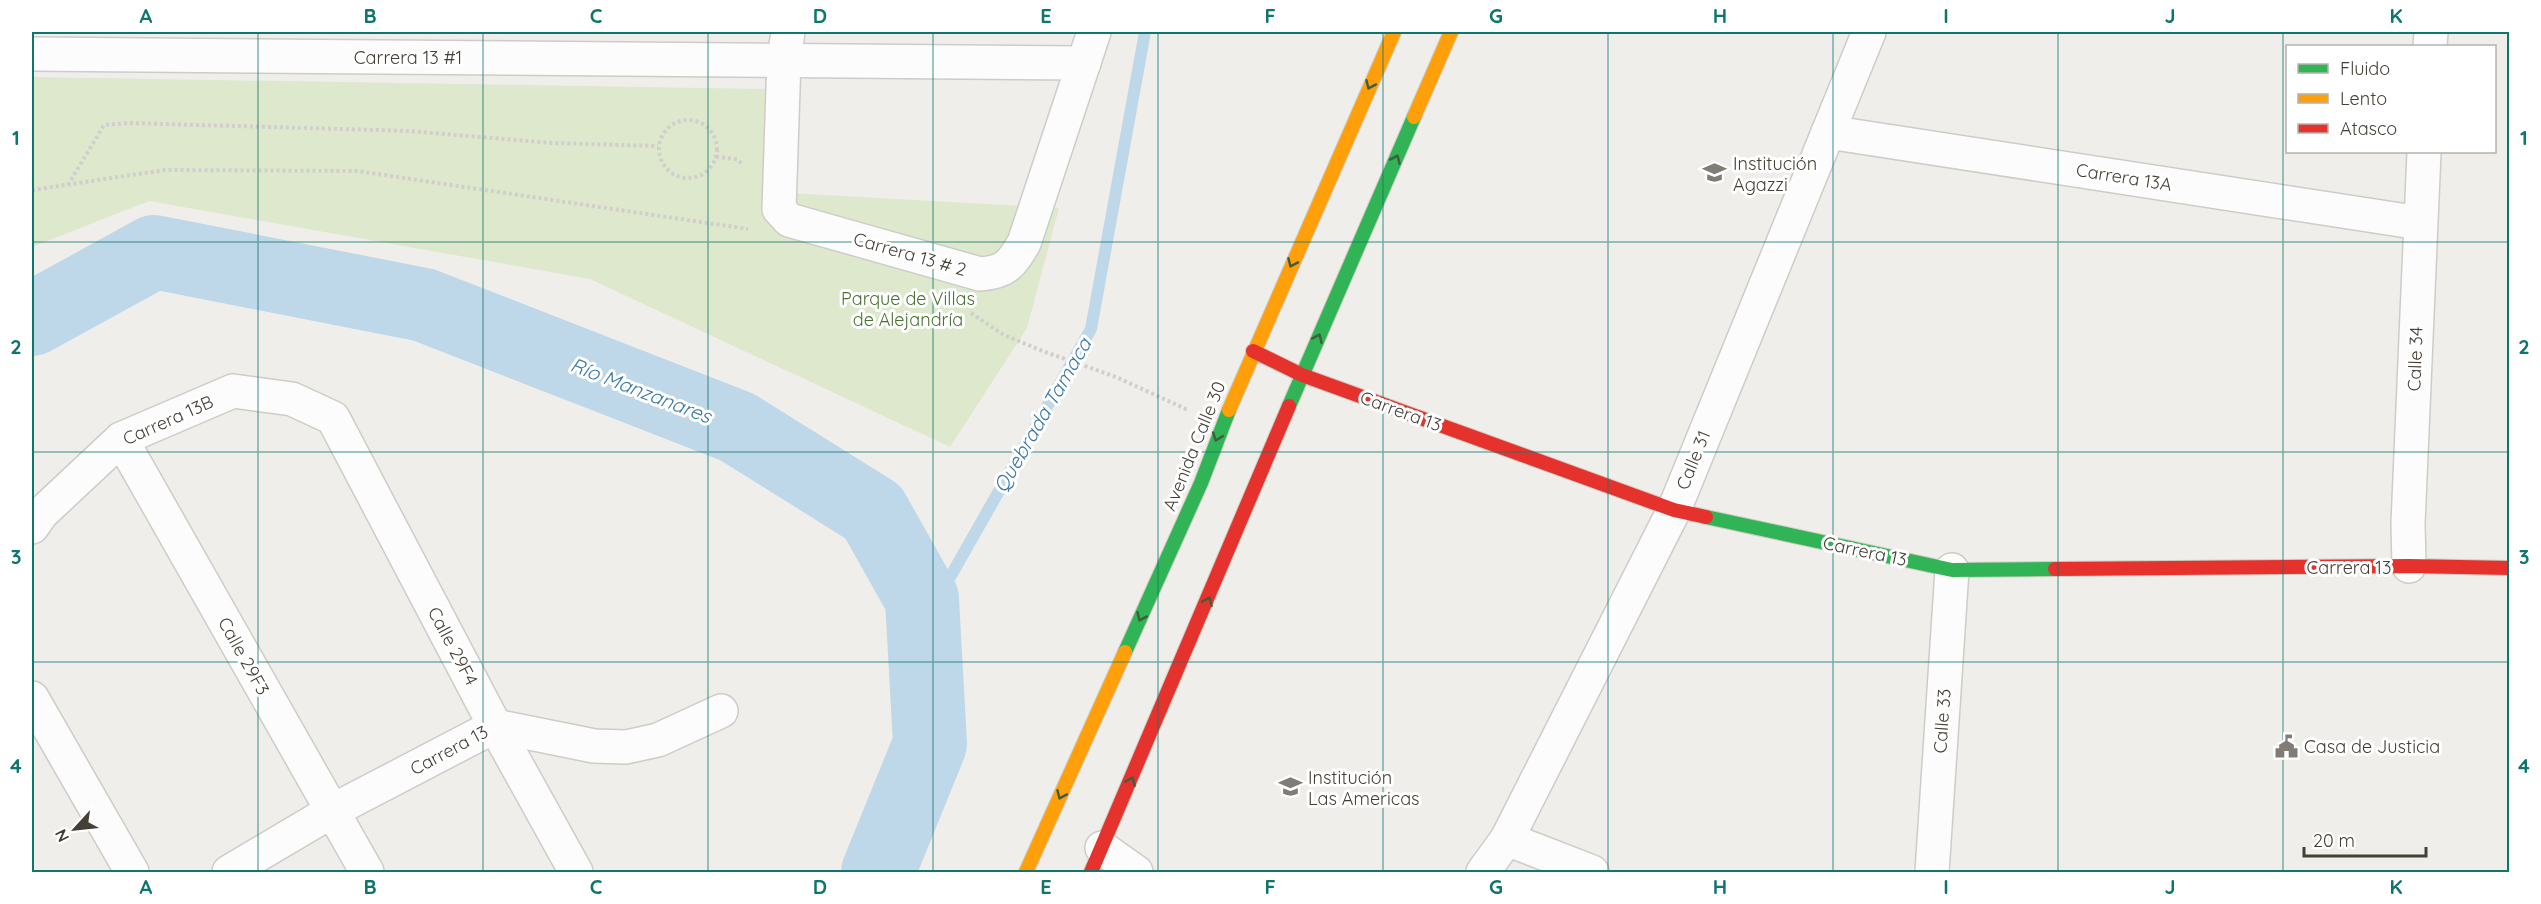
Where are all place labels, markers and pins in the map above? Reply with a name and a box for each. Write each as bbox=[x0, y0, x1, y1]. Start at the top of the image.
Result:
place label: Institución Agazzi bbox=[1733, 152, 1817, 196]
school or university icon: Institución Agazzi bbox=[1702, 160, 1728, 186]
public building icon: Casa de Justicia bbox=[2273, 733, 2299, 759]
place label: Casa de Justicia bbox=[2304, 735, 2440, 758]
place label: Institución Las Americas bbox=[1308, 766, 1420, 810]
school or university icon: Institución Las Americas bbox=[1277, 774, 1303, 800]

